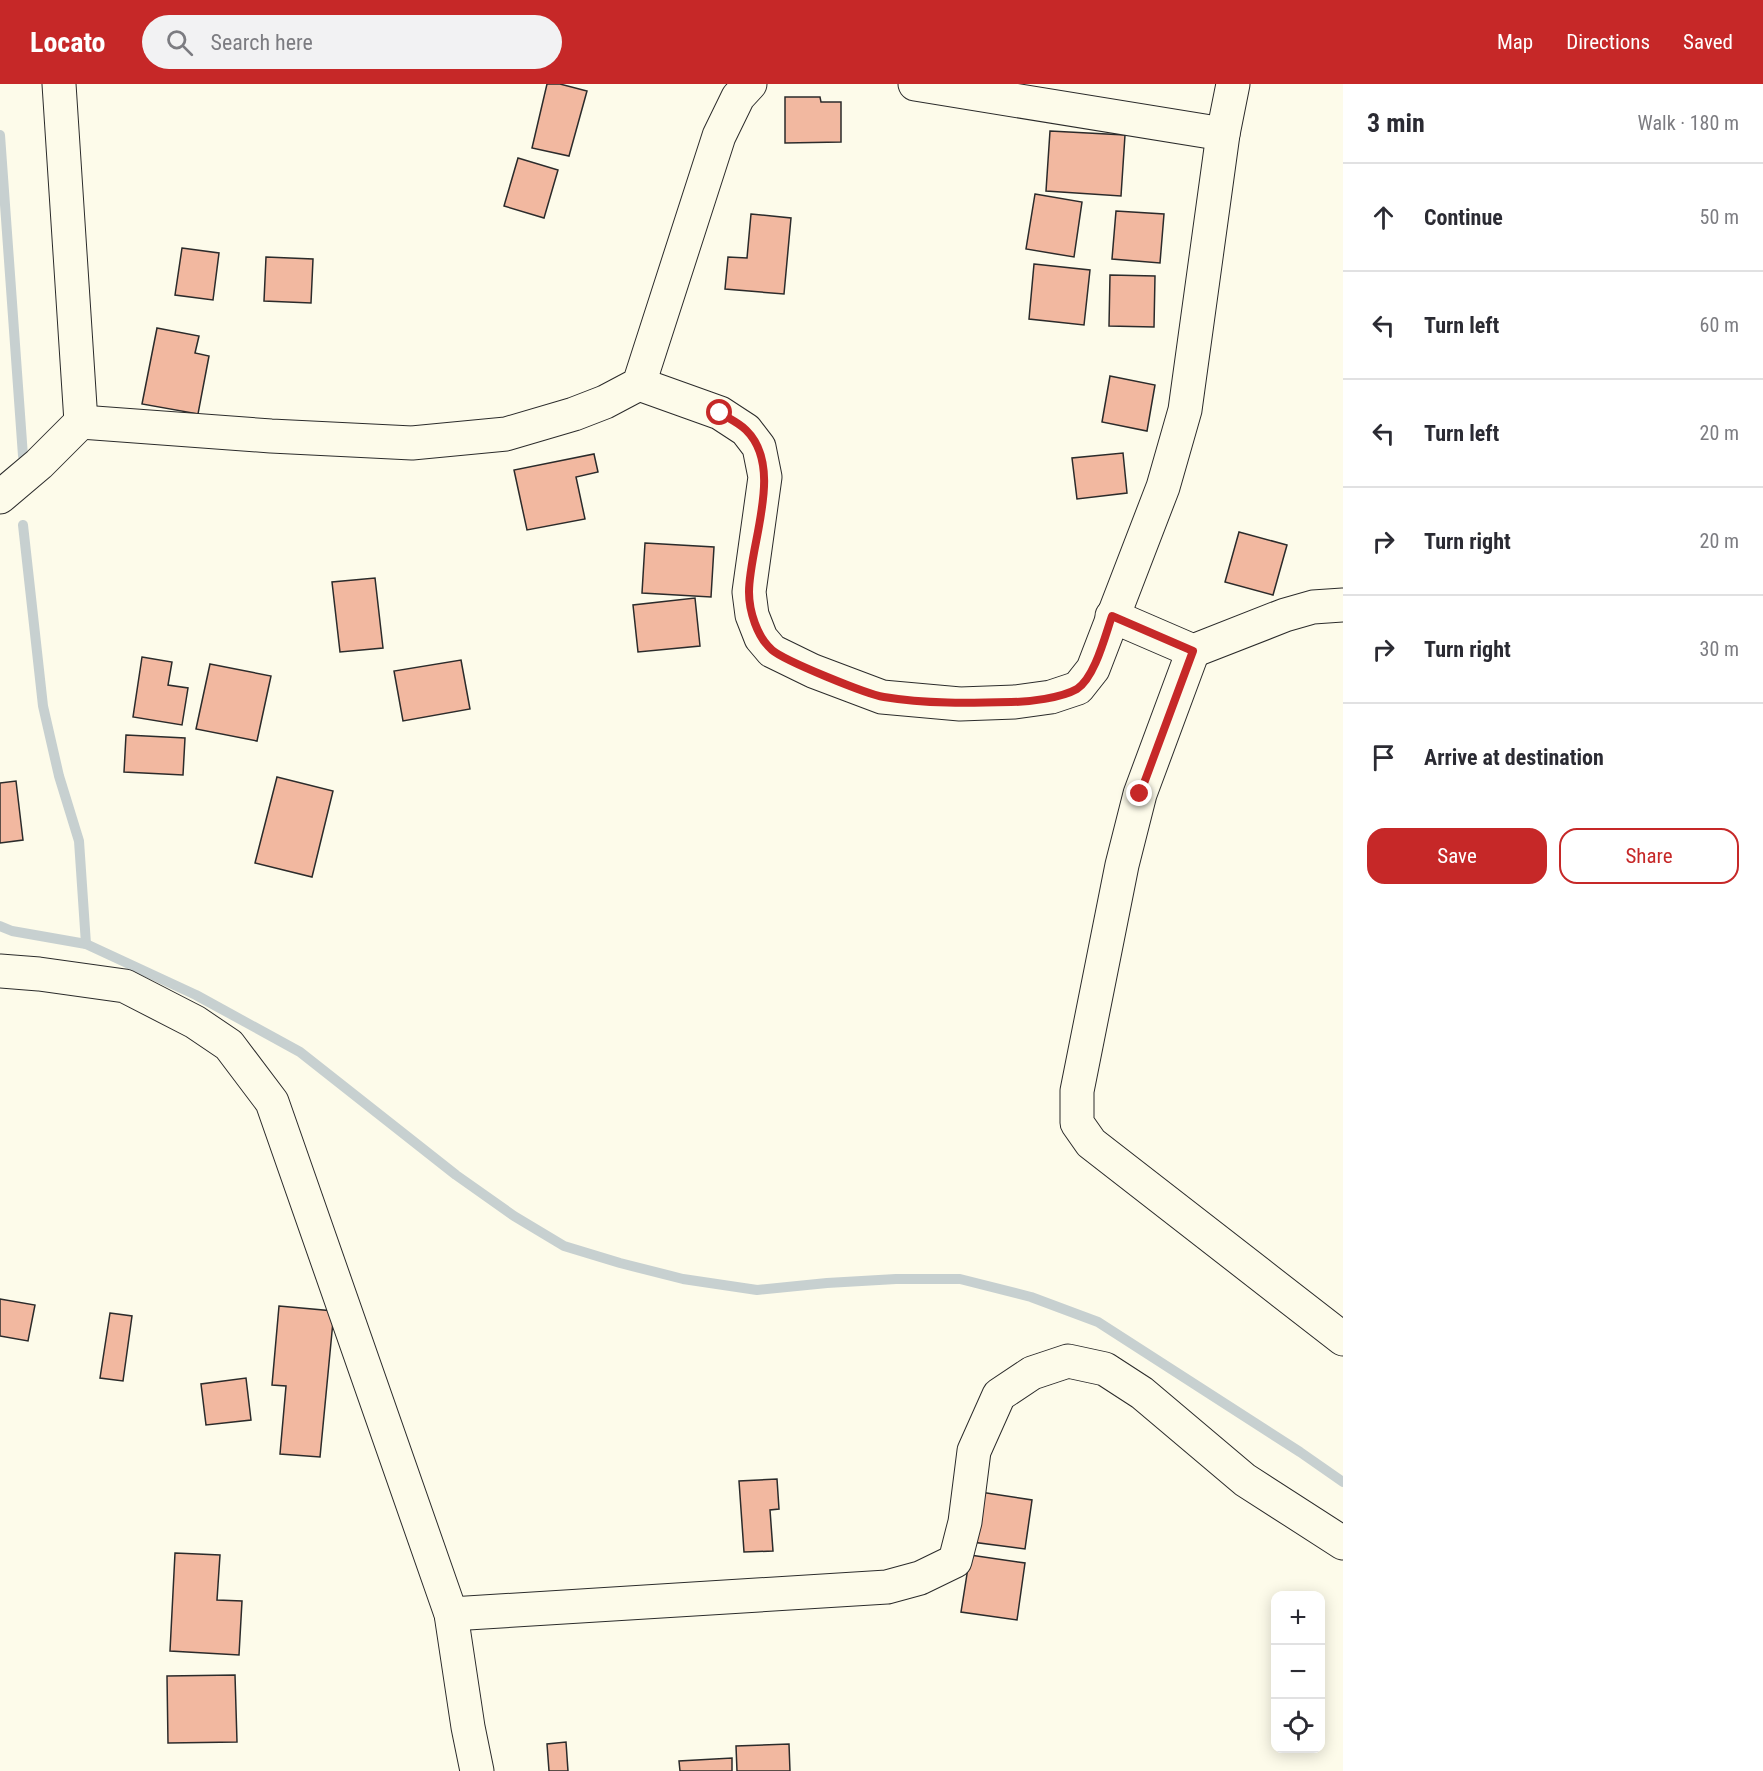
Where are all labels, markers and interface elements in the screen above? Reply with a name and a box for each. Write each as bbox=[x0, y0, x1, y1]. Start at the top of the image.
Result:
search box bbox=[142, 15, 562, 69]
text: Locato bbox=[30, 26, 106, 59]
icon: search bbox=[163, 26, 196, 59]
text: Search here bbox=[211, 30, 313, 55]
text: Map bbox=[1497, 30, 1533, 54]
text: Directions bbox=[1566, 30, 1650, 54]
text: Saved bbox=[1683, 30, 1733, 54]
text: 3 min bbox=[1367, 108, 1425, 138]
text: Walk · 180 m bbox=[1638, 111, 1739, 135]
icon: ahead bbox=[1367, 201, 1400, 234]
text: Continue bbox=[1424, 205, 1503, 230]
text: 50 m bbox=[1700, 205, 1739, 229]
icon: left bbox=[1367, 309, 1400, 342]
text: Turn left bbox=[1424, 313, 1499, 338]
text: 60 m bbox=[1700, 313, 1739, 337]
route start bbox=[706, 399, 732, 425]
icon: left bbox=[1367, 417, 1400, 450]
text: Turn left bbox=[1424, 421, 1499, 446]
text: 20 m bbox=[1700, 421, 1739, 445]
icon: right bbox=[1367, 525, 1400, 558]
text: Turn right bbox=[1424, 529, 1511, 554]
text: 20 m bbox=[1700, 529, 1739, 553]
icon: right bbox=[1367, 633, 1400, 666]
text: Turn right bbox=[1424, 637, 1511, 662]
text: 30 m bbox=[1700, 637, 1739, 661]
icon: arrive bbox=[1367, 741, 1400, 774]
text: Arrive at destination bbox=[1424, 745, 1604, 770]
route end bbox=[1126, 780, 1152, 806]
button: Save bbox=[1367, 828, 1547, 884]
button: Share bbox=[1559, 828, 1739, 884]
map controls bbox=[1271, 1591, 1325, 1753]
button: + bbox=[1271, 1591, 1325, 1645]
button: − bbox=[1271, 1645, 1325, 1699]
button: locate bbox=[1271, 1699, 1325, 1753]

